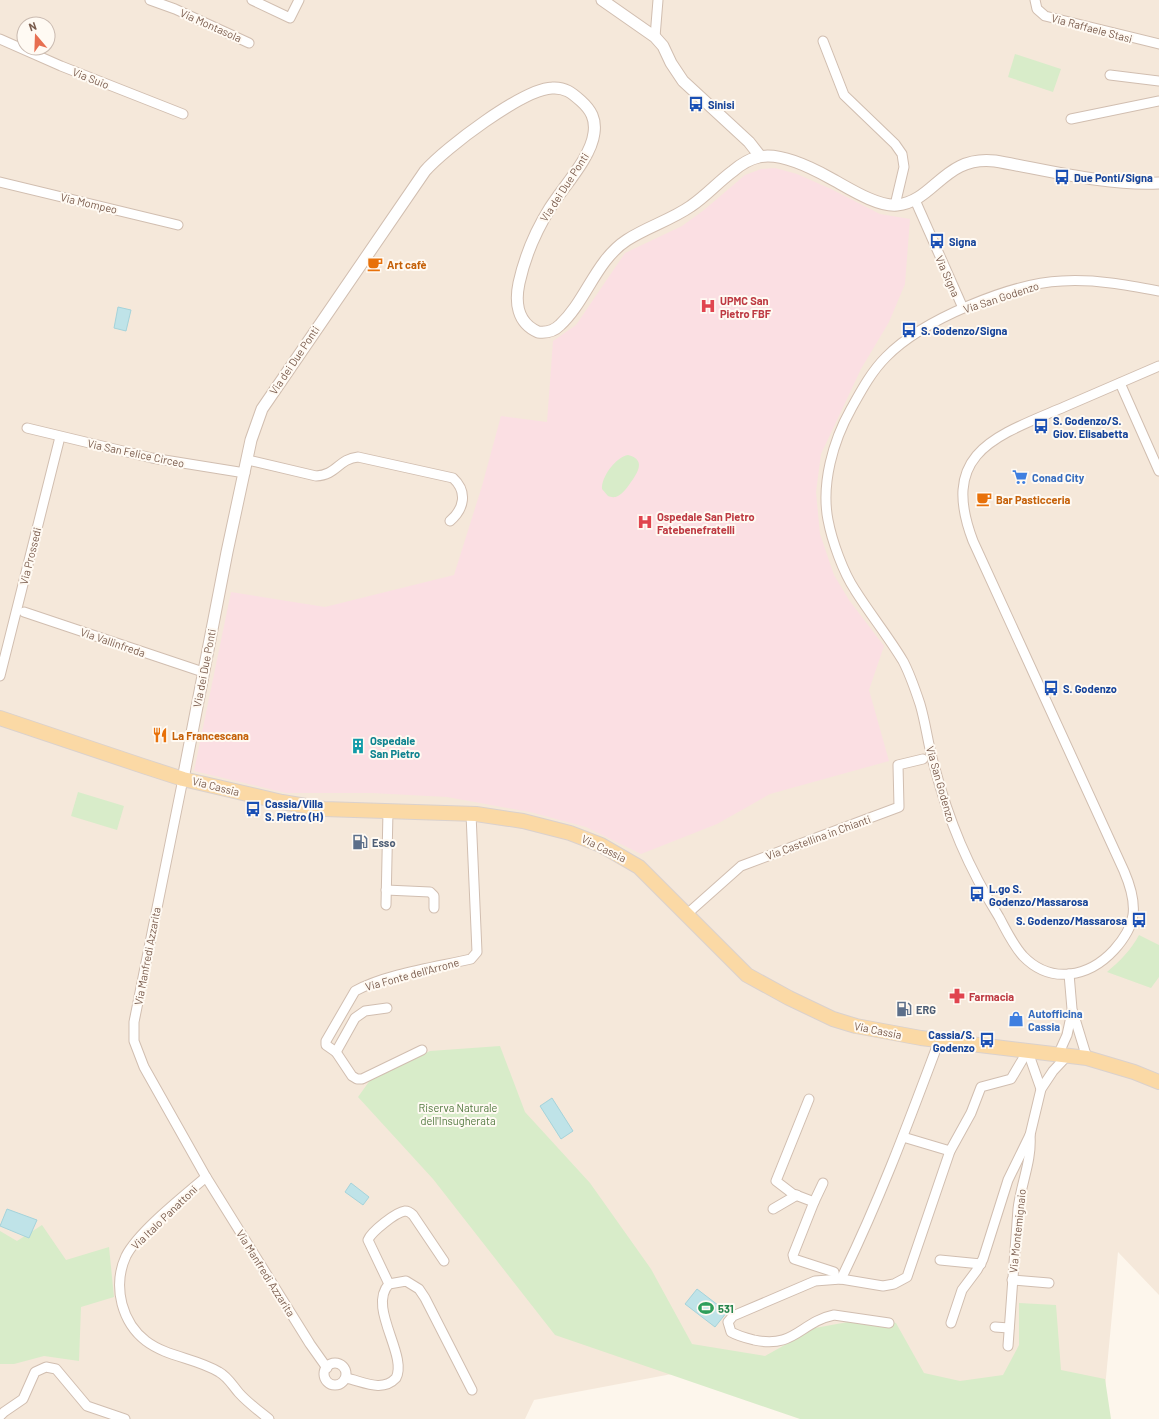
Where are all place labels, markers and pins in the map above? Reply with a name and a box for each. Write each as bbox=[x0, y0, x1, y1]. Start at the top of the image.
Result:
bus stop icon: Sinisi bbox=[687, 95, 705, 113]
place label: Sinisi bbox=[708, 98, 735, 111]
bus stop icon: Due Ponti/Signa bbox=[1053, 168, 1071, 186]
place label: Due Ponti/Signa bbox=[1074, 171, 1153, 184]
bus stop icon: Signa bbox=[928, 232, 946, 250]
place label: Signa bbox=[949, 235, 976, 248]
cafe icon: Art cafè bbox=[366, 255, 384, 273]
place label: Art cafè bbox=[387, 258, 427, 271]
place label: UPMC San Pietro FBF bbox=[720, 294, 771, 320]
hospital icon: UPMC San Pietro FBF bbox=[699, 297, 717, 315]
bus stop icon: S. Godenzo/Signa bbox=[900, 321, 918, 339]
place label: S. Godenzo/Signa bbox=[921, 324, 1008, 337]
place label: S. Godenzo/S. Giov. Elisabetta bbox=[1053, 414, 1129, 440]
bus stop icon: S. Godenzo/S. Giov. Elisabetta bbox=[1032, 417, 1050, 435]
supermarket icon: Conad City bbox=[1011, 468, 1029, 486]
place label: Conad City bbox=[1032, 471, 1085, 484]
cafe icon: Bar Pasticceria bbox=[975, 490, 993, 508]
place label: Bar Pasticceria bbox=[996, 493, 1071, 506]
place label: Ospedale San Pietro Fatebenefratelli bbox=[657, 510, 755, 536]
hospital icon: Ospedale San Pietro Fatebenefratelli bbox=[636, 513, 654, 531]
bus stop icon: S. Godenzo bbox=[1042, 679, 1060, 697]
place label: S. Godenzo bbox=[1063, 682, 1117, 695]
restaurant icon: La Francescana bbox=[151, 726, 169, 744]
place label: La Francescana bbox=[172, 729, 249, 742]
place label: Ospedale San Pietro bbox=[370, 734, 420, 760]
building icon: Ospedale San Pietro bbox=[349, 737, 367, 755]
place label: Cassia/Villa S. Pietro (H) bbox=[265, 797, 323, 823]
bus stop icon: Cassia/Villa S. Pietro (H) bbox=[244, 800, 262, 818]
fuel station icon: Esso bbox=[351, 833, 369, 851]
place label: Esso bbox=[372, 836, 396, 849]
place label: L.go S. Godenzo/Massarosa bbox=[989, 882, 1089, 908]
bus stop icon: L.go S. Godenzo/Massarosa bbox=[968, 885, 986, 903]
bus stop icon: S. Godenzo/Massarosa bbox=[1130, 911, 1148, 929]
place label: S. Godenzo/Massarosa bbox=[1016, 914, 1127, 927]
pharmacy icon: Farmacia bbox=[948, 987, 966, 1005]
place label: Farmacia bbox=[969, 990, 1014, 1003]
fuel station icon: ERG bbox=[895, 1000, 913, 1018]
place label: ERG bbox=[916, 1003, 936, 1016]
place label: Autofficina Cassia bbox=[1028, 1007, 1083, 1033]
shop icon: Autofficina Cassia bbox=[1007, 1010, 1025, 1028]
place label: Cassia/S. Godenzo bbox=[928, 1028, 975, 1054]
bus stop icon: Cassia/S. Godenzo bbox=[978, 1031, 996, 1049]
sports icon: 531 bbox=[697, 1299, 715, 1317]
place label: 531 bbox=[718, 1302, 734, 1315]

